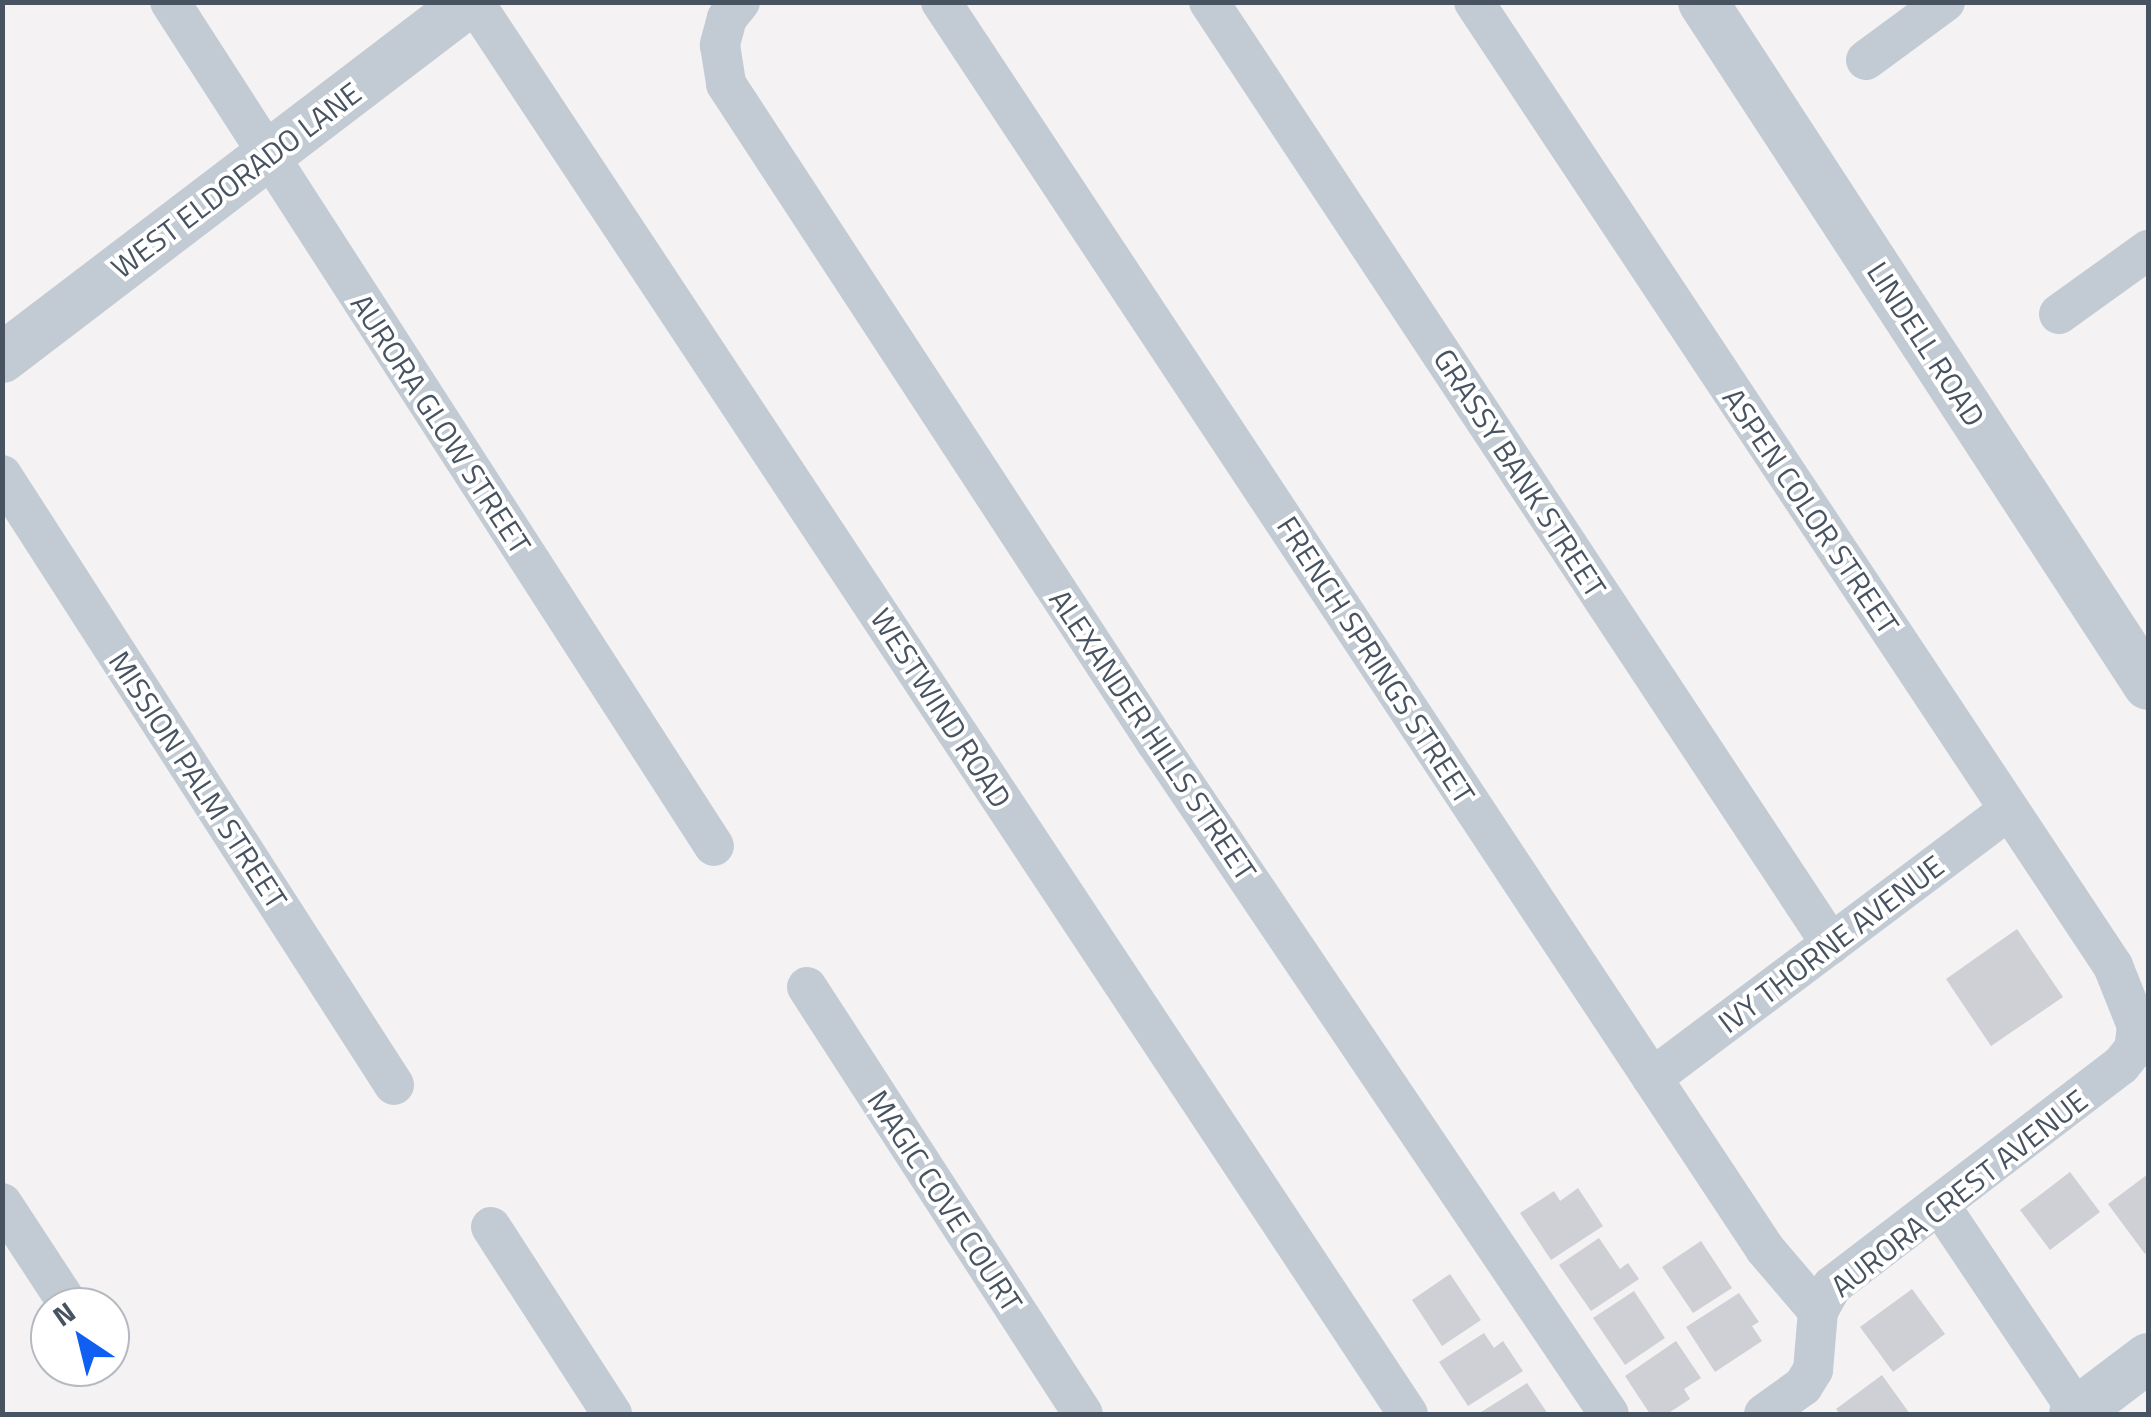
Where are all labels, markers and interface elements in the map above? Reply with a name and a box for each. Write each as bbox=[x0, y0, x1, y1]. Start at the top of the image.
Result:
street label: WEST ELDORADO LANE bbox=[104, 74, 368, 286]
street label: LINDELL ROAD bbox=[1860, 255, 1992, 433]
street label: AURORA GLOW STREET bbox=[343, 287, 539, 561]
street label: GRASSY BANK STREET bbox=[1426, 342, 1614, 604]
street label: ASPEN COLOR STREET bbox=[1715, 381, 1907, 641]
street label: FRENCH SPRINGS STREET bbox=[1270, 510, 1482, 810]
street label: ALEXANDER HILLS STREET bbox=[1042, 583, 1264, 887]
street label: WESTWIND ROAD bbox=[863, 602, 1019, 814]
street label: MISSION PALM STREET bbox=[101, 645, 295, 915]
street label: IVY THORNE AVENUE bbox=[1711, 848, 1951, 1040]
street label: AURORA CREST AVENUE bbox=[1824, 1082, 2094, 1304]
street label: MAGIC COVE COURT bbox=[860, 1084, 1030, 1318]
north arrow bbox=[30, 1287, 130, 1387]
text: N bbox=[43, 1290, 84, 1337]

